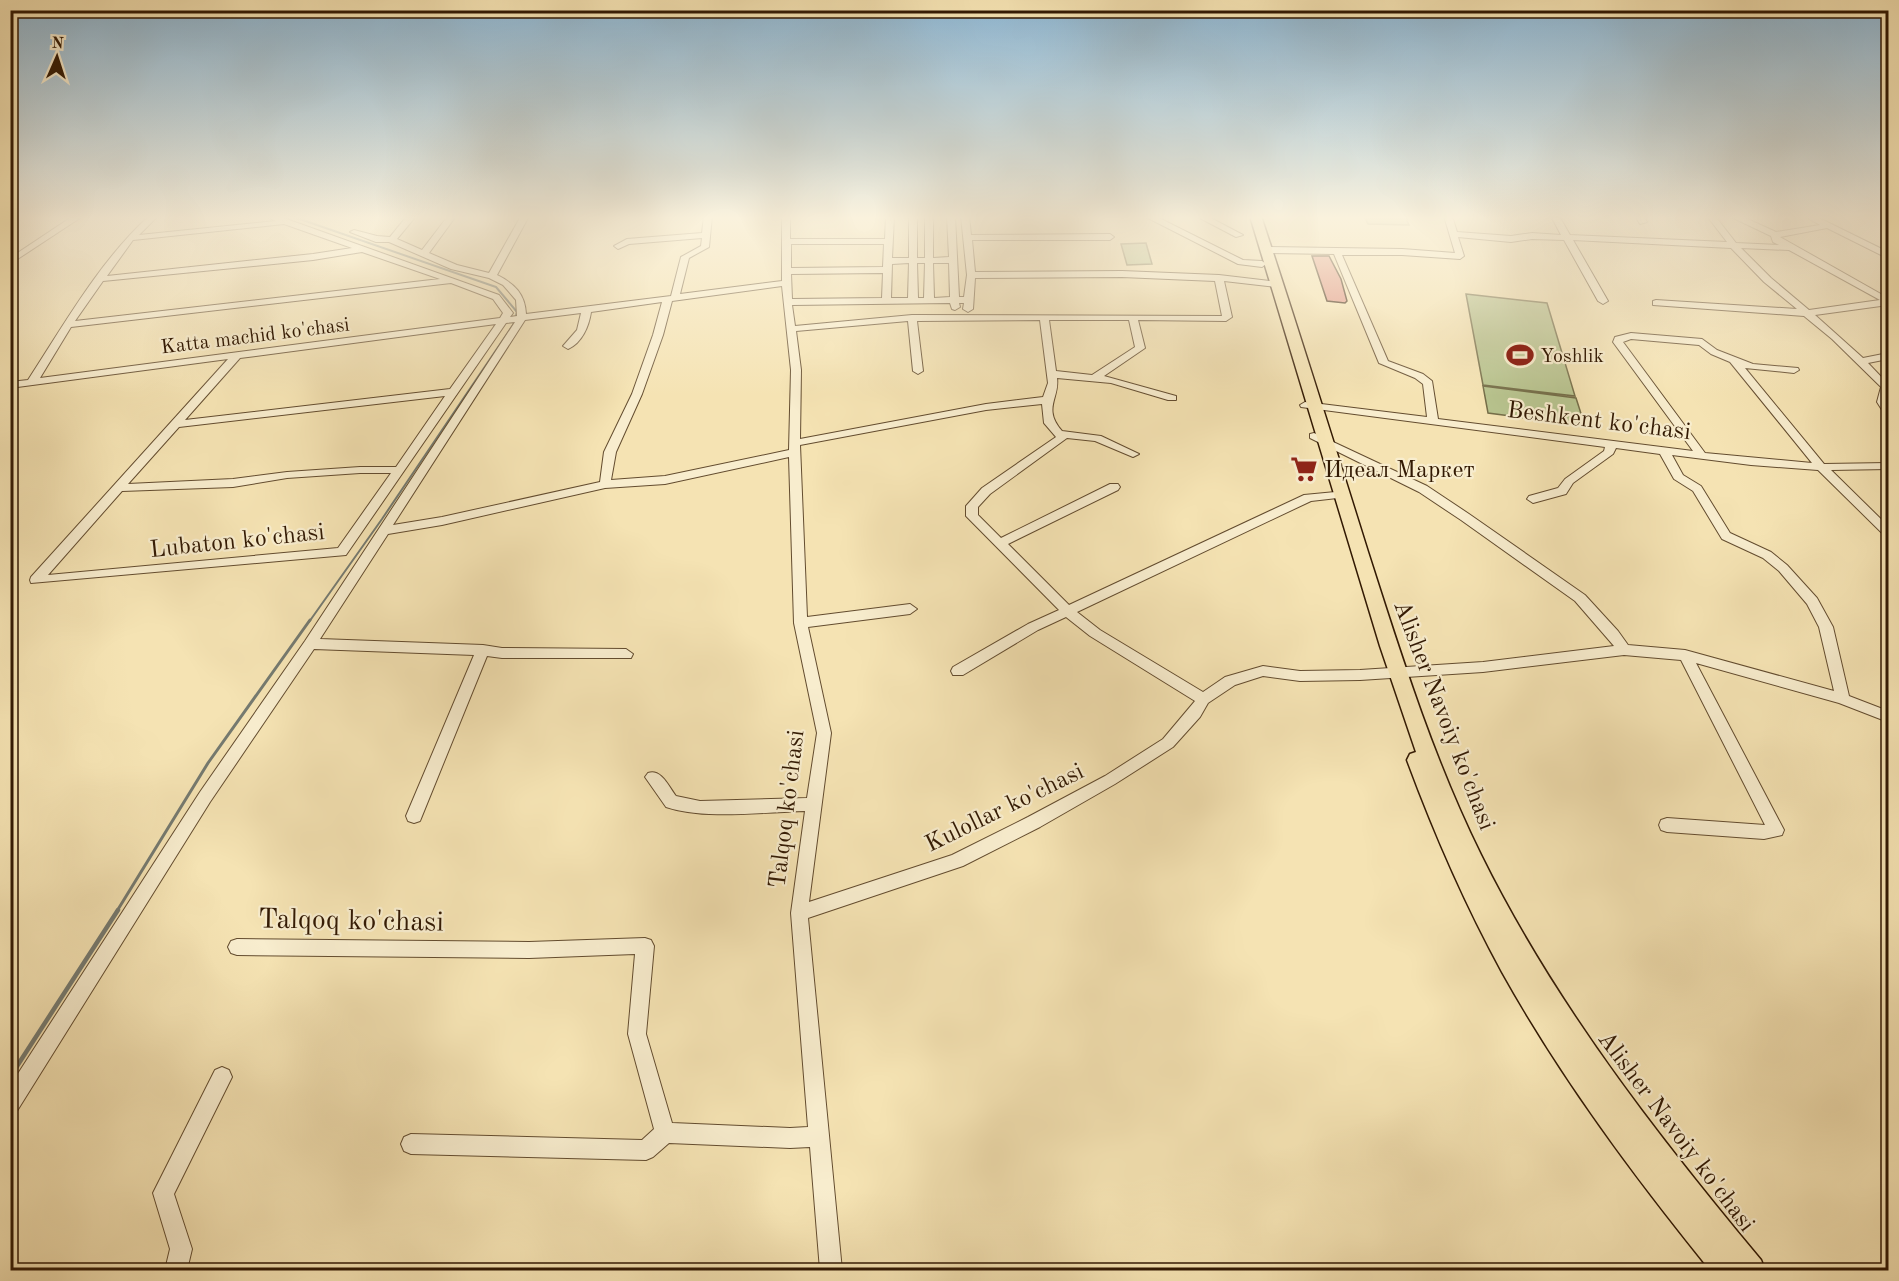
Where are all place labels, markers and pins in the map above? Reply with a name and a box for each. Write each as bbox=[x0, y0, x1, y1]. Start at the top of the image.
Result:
sports icon: Yoshlik bbox=[1505, 340, 1535, 370]
place label: Yoshlik bbox=[1540, 347, 1604, 367]
supermarket icon: Идеал Маркет bbox=[1289, 454, 1319, 484]
place label: Идеал Маркет bbox=[1324, 459, 1475, 483]

